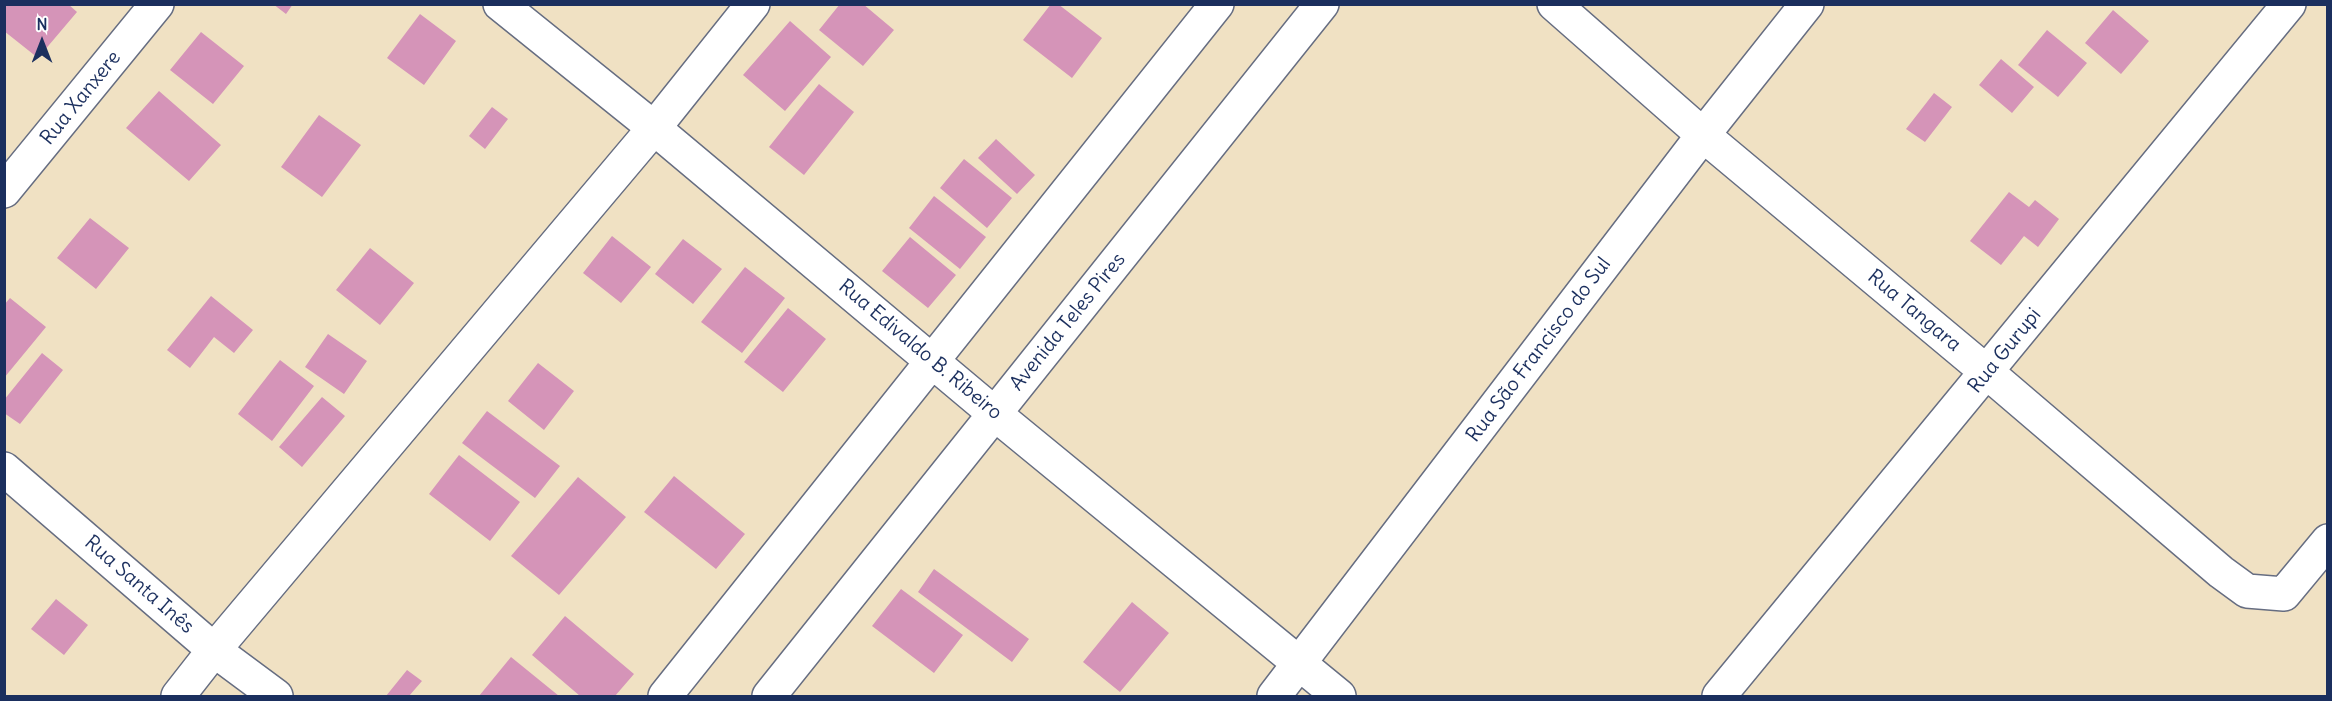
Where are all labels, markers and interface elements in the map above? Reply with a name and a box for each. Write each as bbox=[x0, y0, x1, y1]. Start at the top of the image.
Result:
north arrow bbox=[12, 12, 72, 72]
text: N bbox=[36, 14, 48, 34]
street label: Rua Xanxere bbox=[36, 46, 126, 150]
street label: Avenida Teles Pires bbox=[1005, 248, 1131, 396]
street label: Rua São Francisco do Sul bbox=[1462, 253, 1616, 447]
street label: Rua Tangara bbox=[1862, 265, 1966, 357]
street label: Rua Edivaldo B. Ribeiro bbox=[833, 275, 1007, 425]
street label: Rua Gurupi bbox=[1964, 304, 2046, 398]
street label: Rua Santa Inês bbox=[79, 531, 199, 639]

